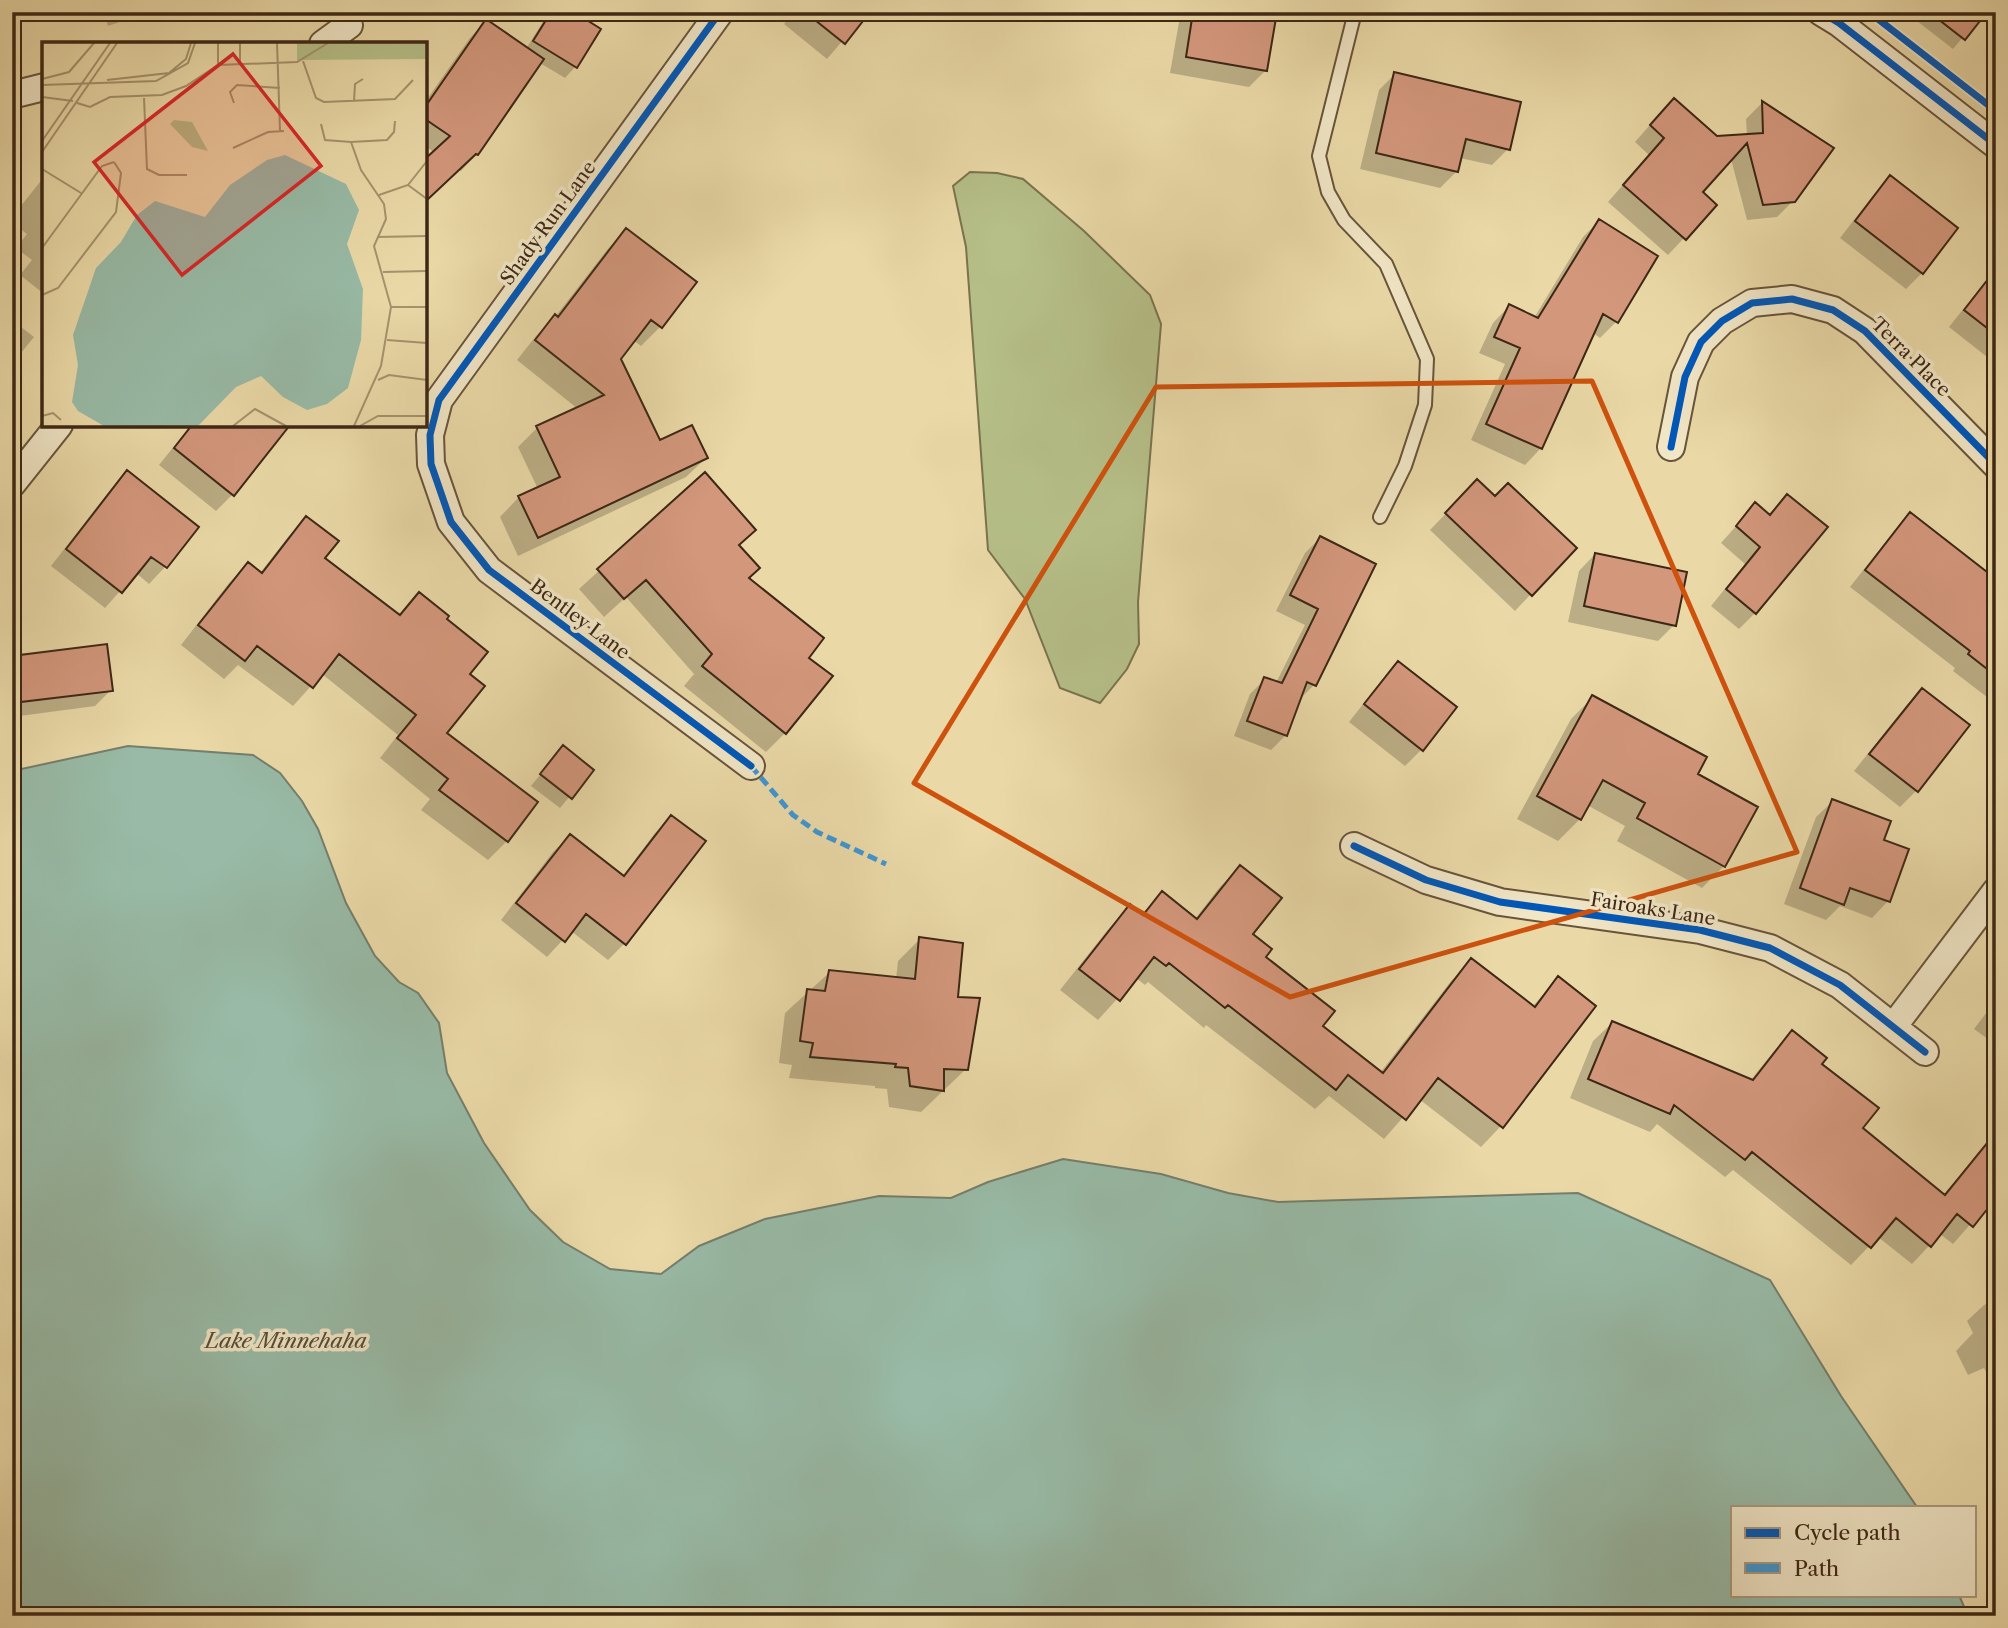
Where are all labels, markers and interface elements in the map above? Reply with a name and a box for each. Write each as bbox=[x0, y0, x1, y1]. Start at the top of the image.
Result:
inset map bbox=[42, 42, 427, 427]
street label: Shady Run Lane bbox=[495, 157, 601, 289]
street label: Terra Place bbox=[1867, 313, 1955, 401]
street label: Bentley Lane bbox=[526, 574, 634, 664]
street label: Fairoaks Lane bbox=[1589, 888, 1717, 930]
water label: Lake Minnehaha bbox=[203, 1328, 367, 1353]
legend bbox=[1731, 1506, 1976, 1596]
text: Cycle path bbox=[1794, 1520, 1901, 1545]
text: Path bbox=[1794, 1556, 1839, 1581]

